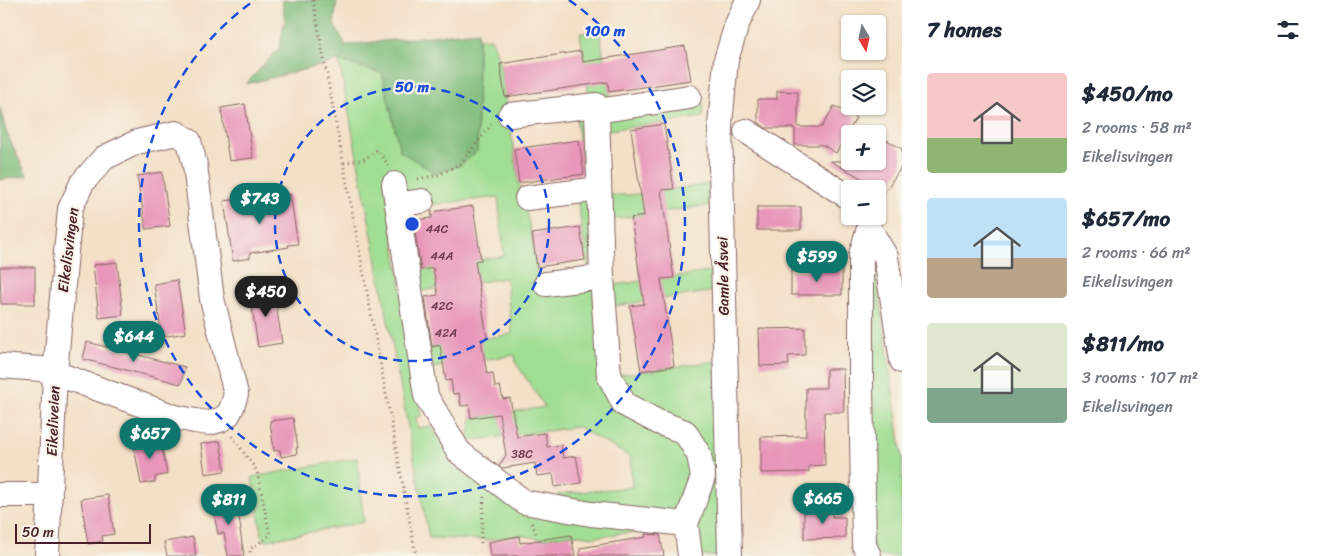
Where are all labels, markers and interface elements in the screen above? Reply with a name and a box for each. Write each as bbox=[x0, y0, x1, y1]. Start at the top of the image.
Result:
text: 7 homes bbox=[927, 11, 1002, 49]
north arrow bbox=[841, 15, 886, 60]
map controls bbox=[841, 15, 886, 225]
icon: filters bbox=[1274, 16, 1302, 44]
text: 100 m bbox=[585, 18, 626, 44]
button: layers bbox=[841, 70, 886, 115]
text: 50 m bbox=[395, 74, 430, 100]
text: $450/mo bbox=[1082, 75, 1173, 113]
icon: home bbox=[967, 93, 1027, 153]
text: 2 rooms · 58 m² bbox=[1082, 113, 1192, 142]
button: + bbox=[841, 125, 886, 170]
text: Eikelisvingen bbox=[1082, 142, 1173, 171]
button: − bbox=[841, 180, 886, 225]
pin: $743 bbox=[230, 182, 290, 225]
text: $743 bbox=[241, 184, 279, 213]
text: $657/mo bbox=[1082, 200, 1170, 238]
street label: Eikelisvingen bbox=[50, 206, 86, 294]
centre of rings bbox=[403, 215, 421, 233]
house number: 44C bbox=[426, 218, 449, 240]
icon: home bbox=[967, 218, 1027, 278]
street label: Gamle Åsvei bbox=[709, 236, 737, 316]
text: 2 rooms · 66 m² bbox=[1082, 238, 1191, 267]
pin: $599 bbox=[787, 240, 847, 283]
text: $599 bbox=[797, 242, 837, 271]
house number: 44A bbox=[431, 245, 454, 267]
text: Eikelisvingen bbox=[1082, 267, 1173, 296]
pin: $450 bbox=[236, 276, 296, 318]
text: $450 bbox=[246, 277, 286, 306]
house number: 42C bbox=[431, 295, 453, 317]
pin: $644 bbox=[104, 320, 164, 363]
text: $644 bbox=[114, 322, 154, 351]
house number: 42A bbox=[435, 322, 457, 344]
text: $811/mo bbox=[1082, 325, 1164, 363]
icon: home bbox=[967, 343, 1027, 403]
text: 3 rooms · 107 m² bbox=[1082, 363, 1198, 392]
street label: Eikeliveien bbox=[39, 385, 67, 457]
text: Eikelisvingen bbox=[1082, 392, 1173, 421]
pin: $657 bbox=[120, 418, 180, 460]
text: $657 bbox=[131, 419, 169, 448]
house number: 38C bbox=[511, 443, 533, 465]
pin: $665 bbox=[793, 482, 853, 525]
pin: $811 bbox=[199, 484, 259, 526]
text: $665 bbox=[804, 484, 842, 513]
text: $811 bbox=[212, 485, 246, 514]
text: 50 m bbox=[22, 520, 54, 545]
scale bar bbox=[15, 521, 151, 544]

